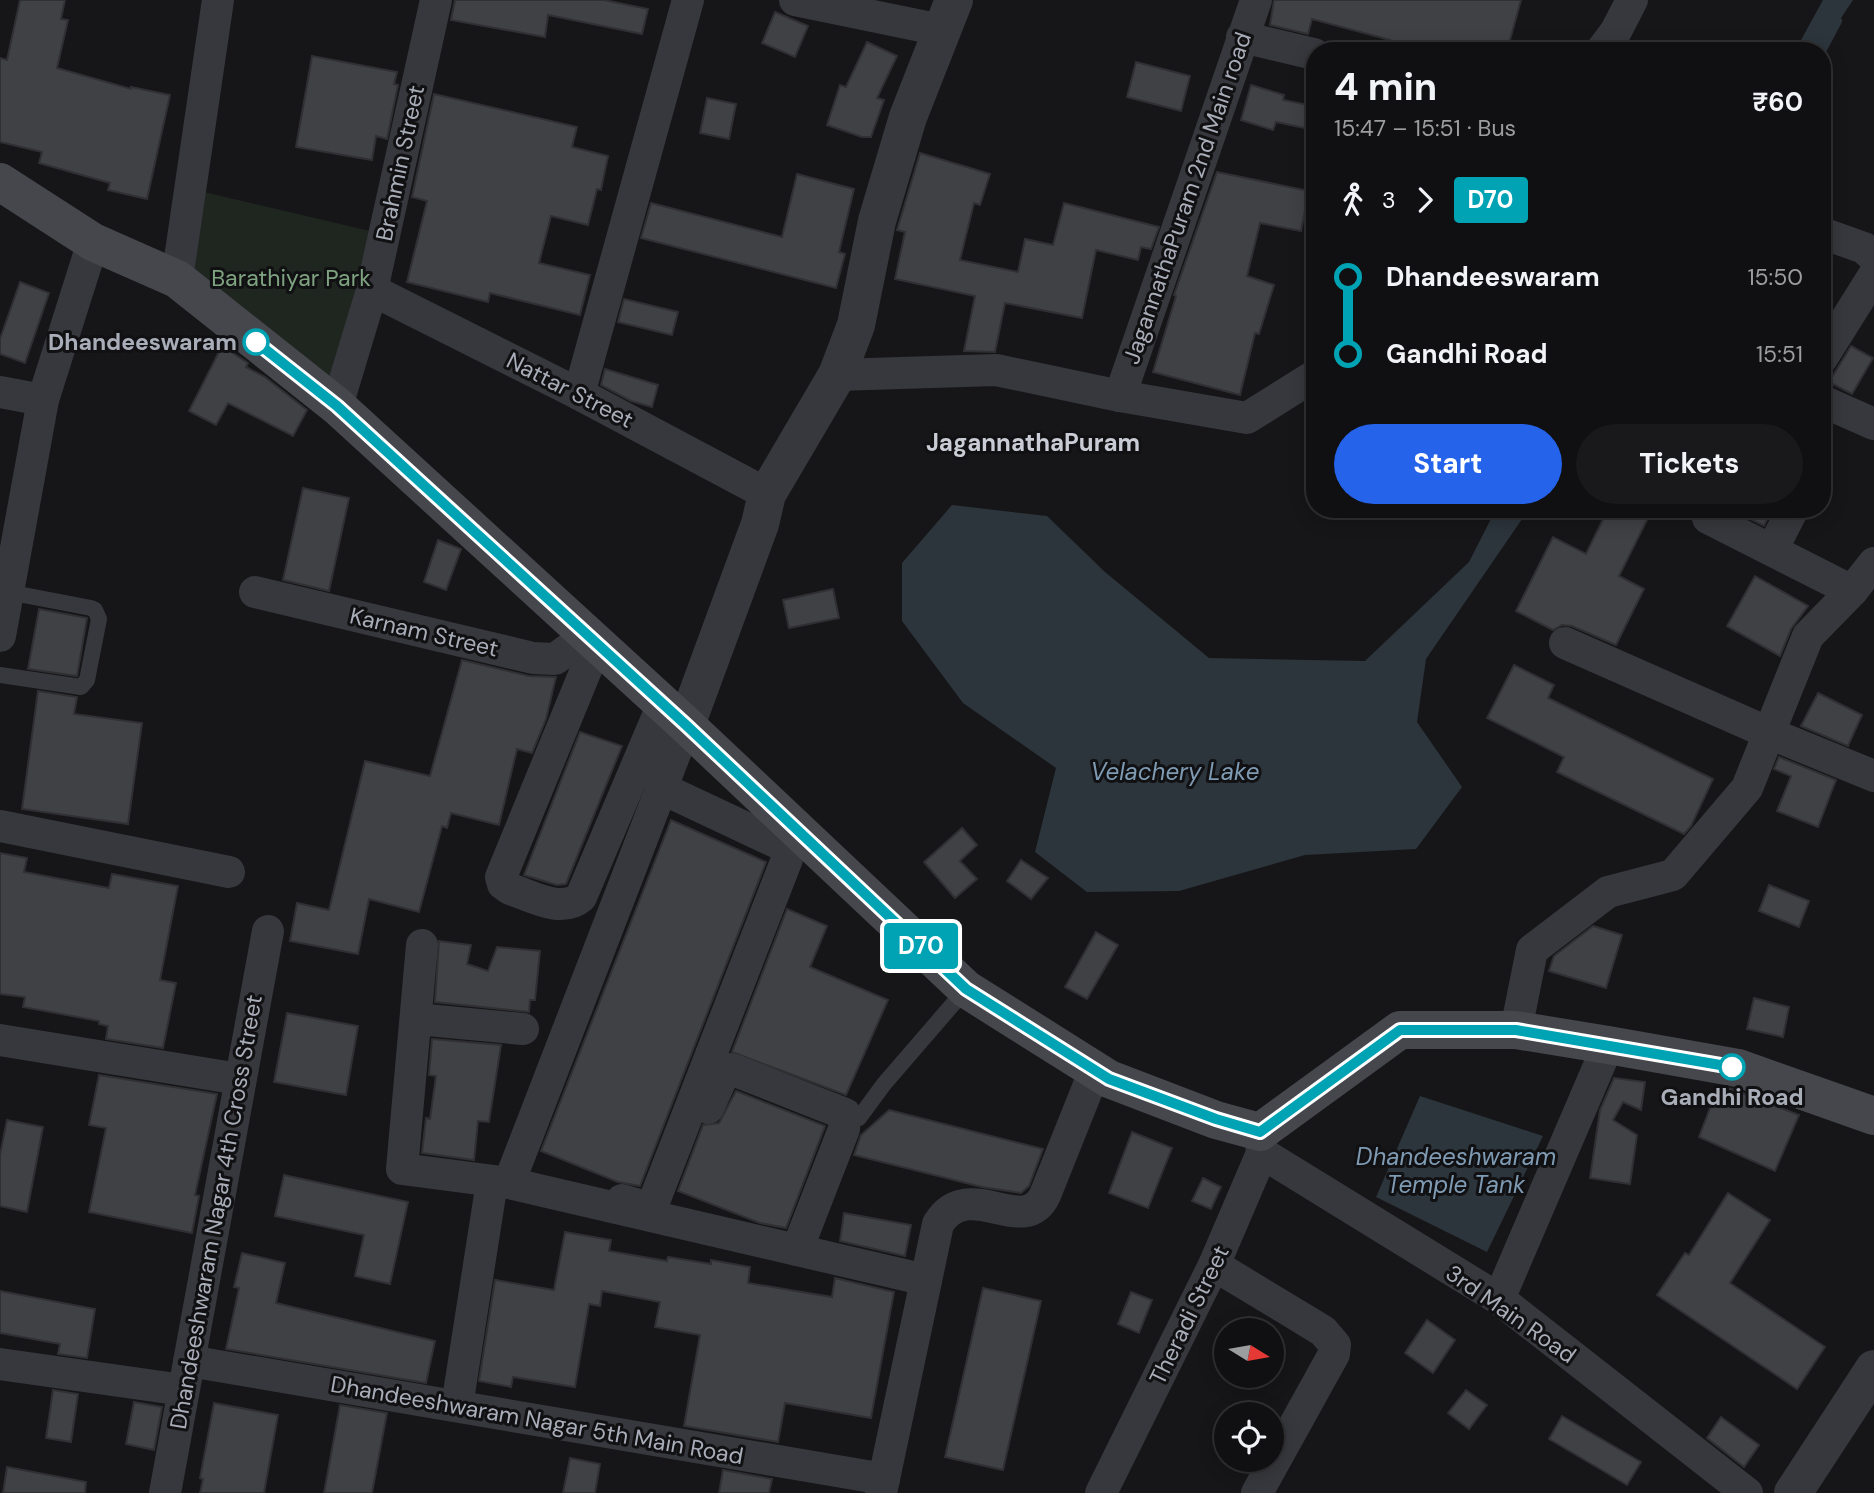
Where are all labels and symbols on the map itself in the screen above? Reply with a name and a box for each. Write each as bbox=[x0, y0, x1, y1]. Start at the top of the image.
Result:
street label: JagannathaPuram 2nd Main road bbox=[1116, 28, 1258, 368]
street label: Brahmin Street bbox=[369, 82, 431, 244]
park label: Barathiyar Park bbox=[211, 263, 371, 293]
place label: Dhandeeswaram bbox=[48, 327, 237, 357]
marker: Dhandeeswaram bbox=[243, 329, 269, 355]
street label: Nattar Street bbox=[502, 345, 638, 435]
district label: JagannathaPuram bbox=[926, 427, 1140, 458]
street label: Karnam Street bbox=[347, 600, 501, 664]
water label: Velachery Lake bbox=[1091, 756, 1259, 787]
line badge: D70 bbox=[881, 923, 961, 969]
street label: Dhandeeshwaram Nagar 4th Cross Street bbox=[163, 992, 269, 1432]
marker: Gandhi Road bbox=[1719, 1054, 1745, 1080]
place label: Gandhi Road bbox=[1661, 1082, 1803, 1112]
water label: Dhandeeshwaram Temple Tank bbox=[1356, 1141, 1556, 1200]
street label: Theradi Street bbox=[1142, 1240, 1236, 1390]
street label: 3rd Main Road bbox=[1440, 1258, 1582, 1370]
north arrow bbox=[1214, 1318, 1284, 1388]
street label: Dhandeeshwaram Nagar 5th Main Road bbox=[328, 1369, 746, 1471]

